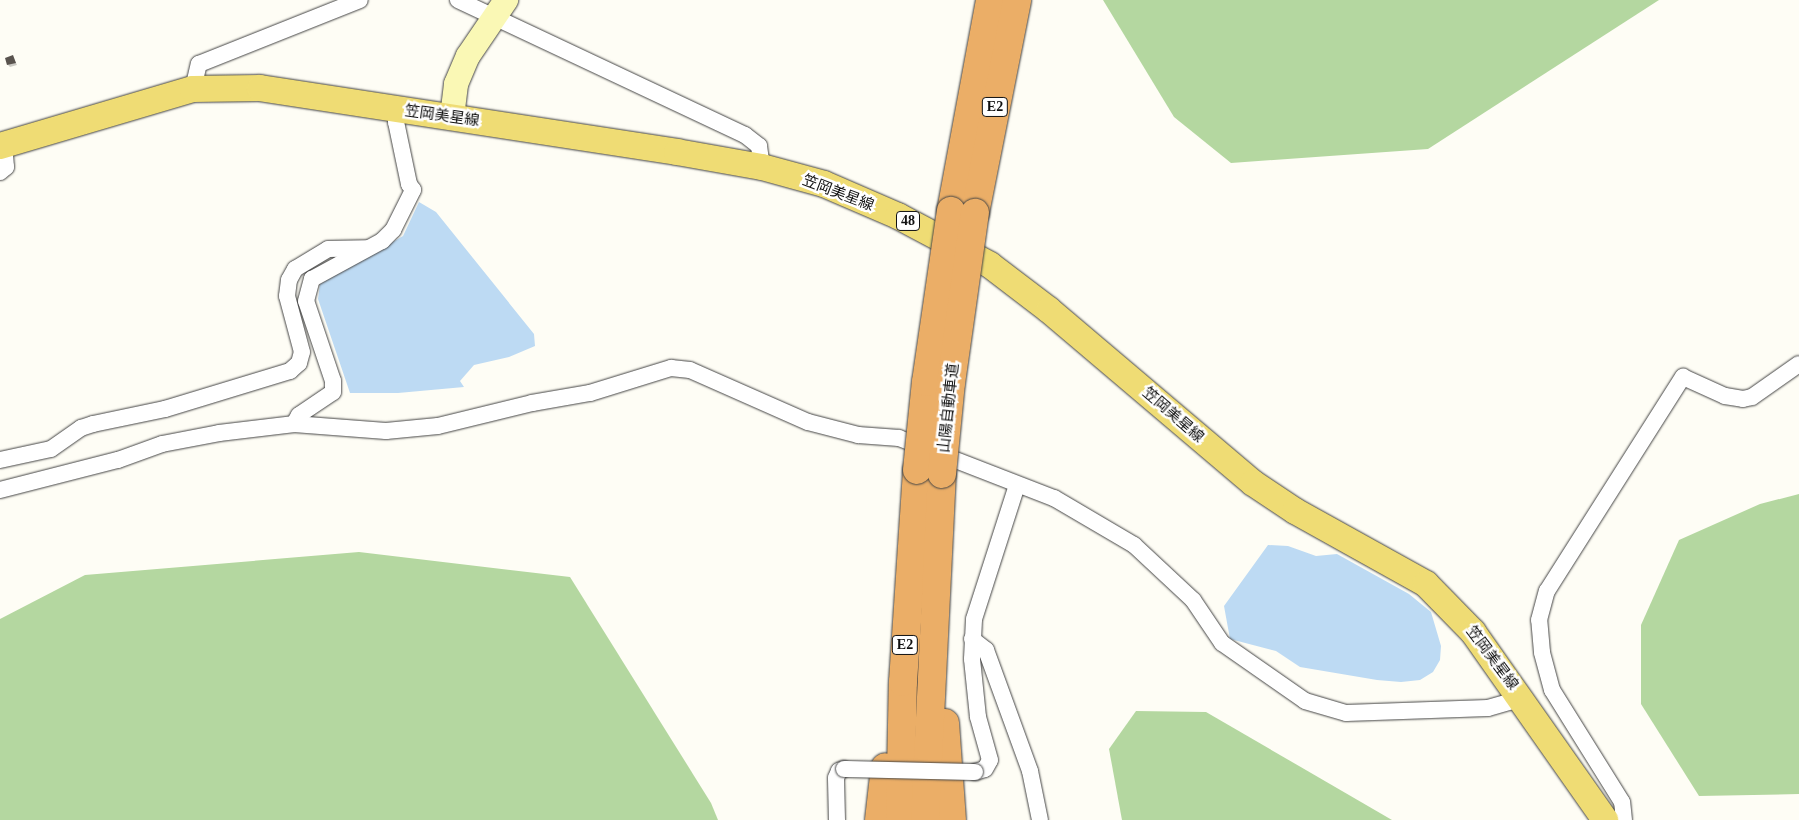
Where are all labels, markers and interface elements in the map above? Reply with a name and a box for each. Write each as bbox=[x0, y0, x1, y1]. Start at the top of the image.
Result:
road number: E2 bbox=[981, 95, 1009, 118]
street label: 笠岡美星線 bbox=[404, 102, 480, 130]
street label: 笠岡美星線 bbox=[800, 171, 876, 215]
road number: 48 bbox=[896, 210, 920, 232]
street label: 山陽自動車道 bbox=[935, 362, 963, 454]
street label: 笠岡美星線 bbox=[1139, 384, 1207, 446]
street label: 笠岡美星線 bbox=[1462, 623, 1522, 693]
road number: E2 bbox=[891, 634, 919, 656]

